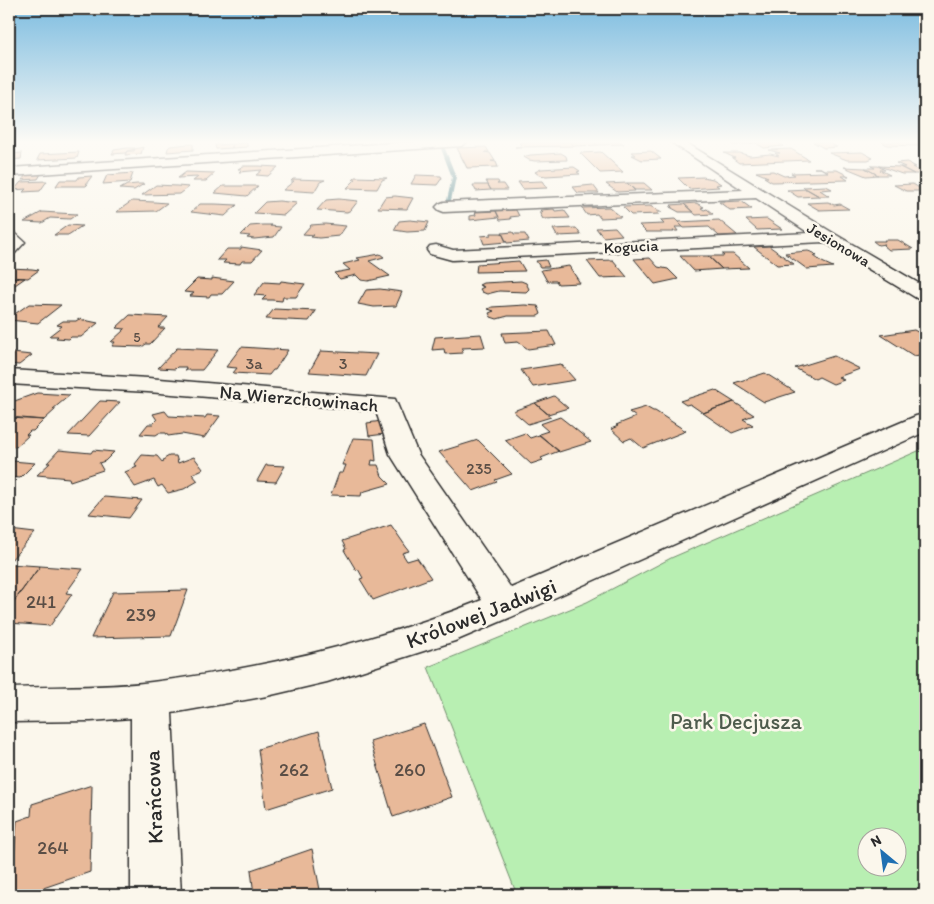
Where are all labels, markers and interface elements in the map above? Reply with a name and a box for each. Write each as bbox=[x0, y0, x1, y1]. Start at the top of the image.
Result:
street label: Jesionowa bbox=[804, 218, 874, 271]
street label: Kogucia bbox=[603, 236, 660, 257]
house number: 5 bbox=[133, 329, 141, 346]
house number: 3a bbox=[245, 354, 263, 373]
house number: 3 bbox=[339, 354, 348, 373]
street label: Na Wierzchowinach bbox=[219, 380, 380, 417]
house number: 235 bbox=[466, 459, 492, 478]
street label: Królowej Jadwigi bbox=[402, 572, 560, 654]
house number: 241 bbox=[26, 590, 56, 613]
house number: 239 bbox=[126, 603, 156, 626]
park label: Park Decjusza bbox=[670, 708, 803, 735]
street label: Krańcowa bbox=[138, 749, 169, 844]
house number: 262 bbox=[279, 758, 309, 781]
house number: 260 bbox=[394, 758, 426, 781]
north arrow bbox=[856, 826, 906, 876]
text: N bbox=[868, 831, 884, 851]
house number: 264 bbox=[37, 836, 69, 859]

